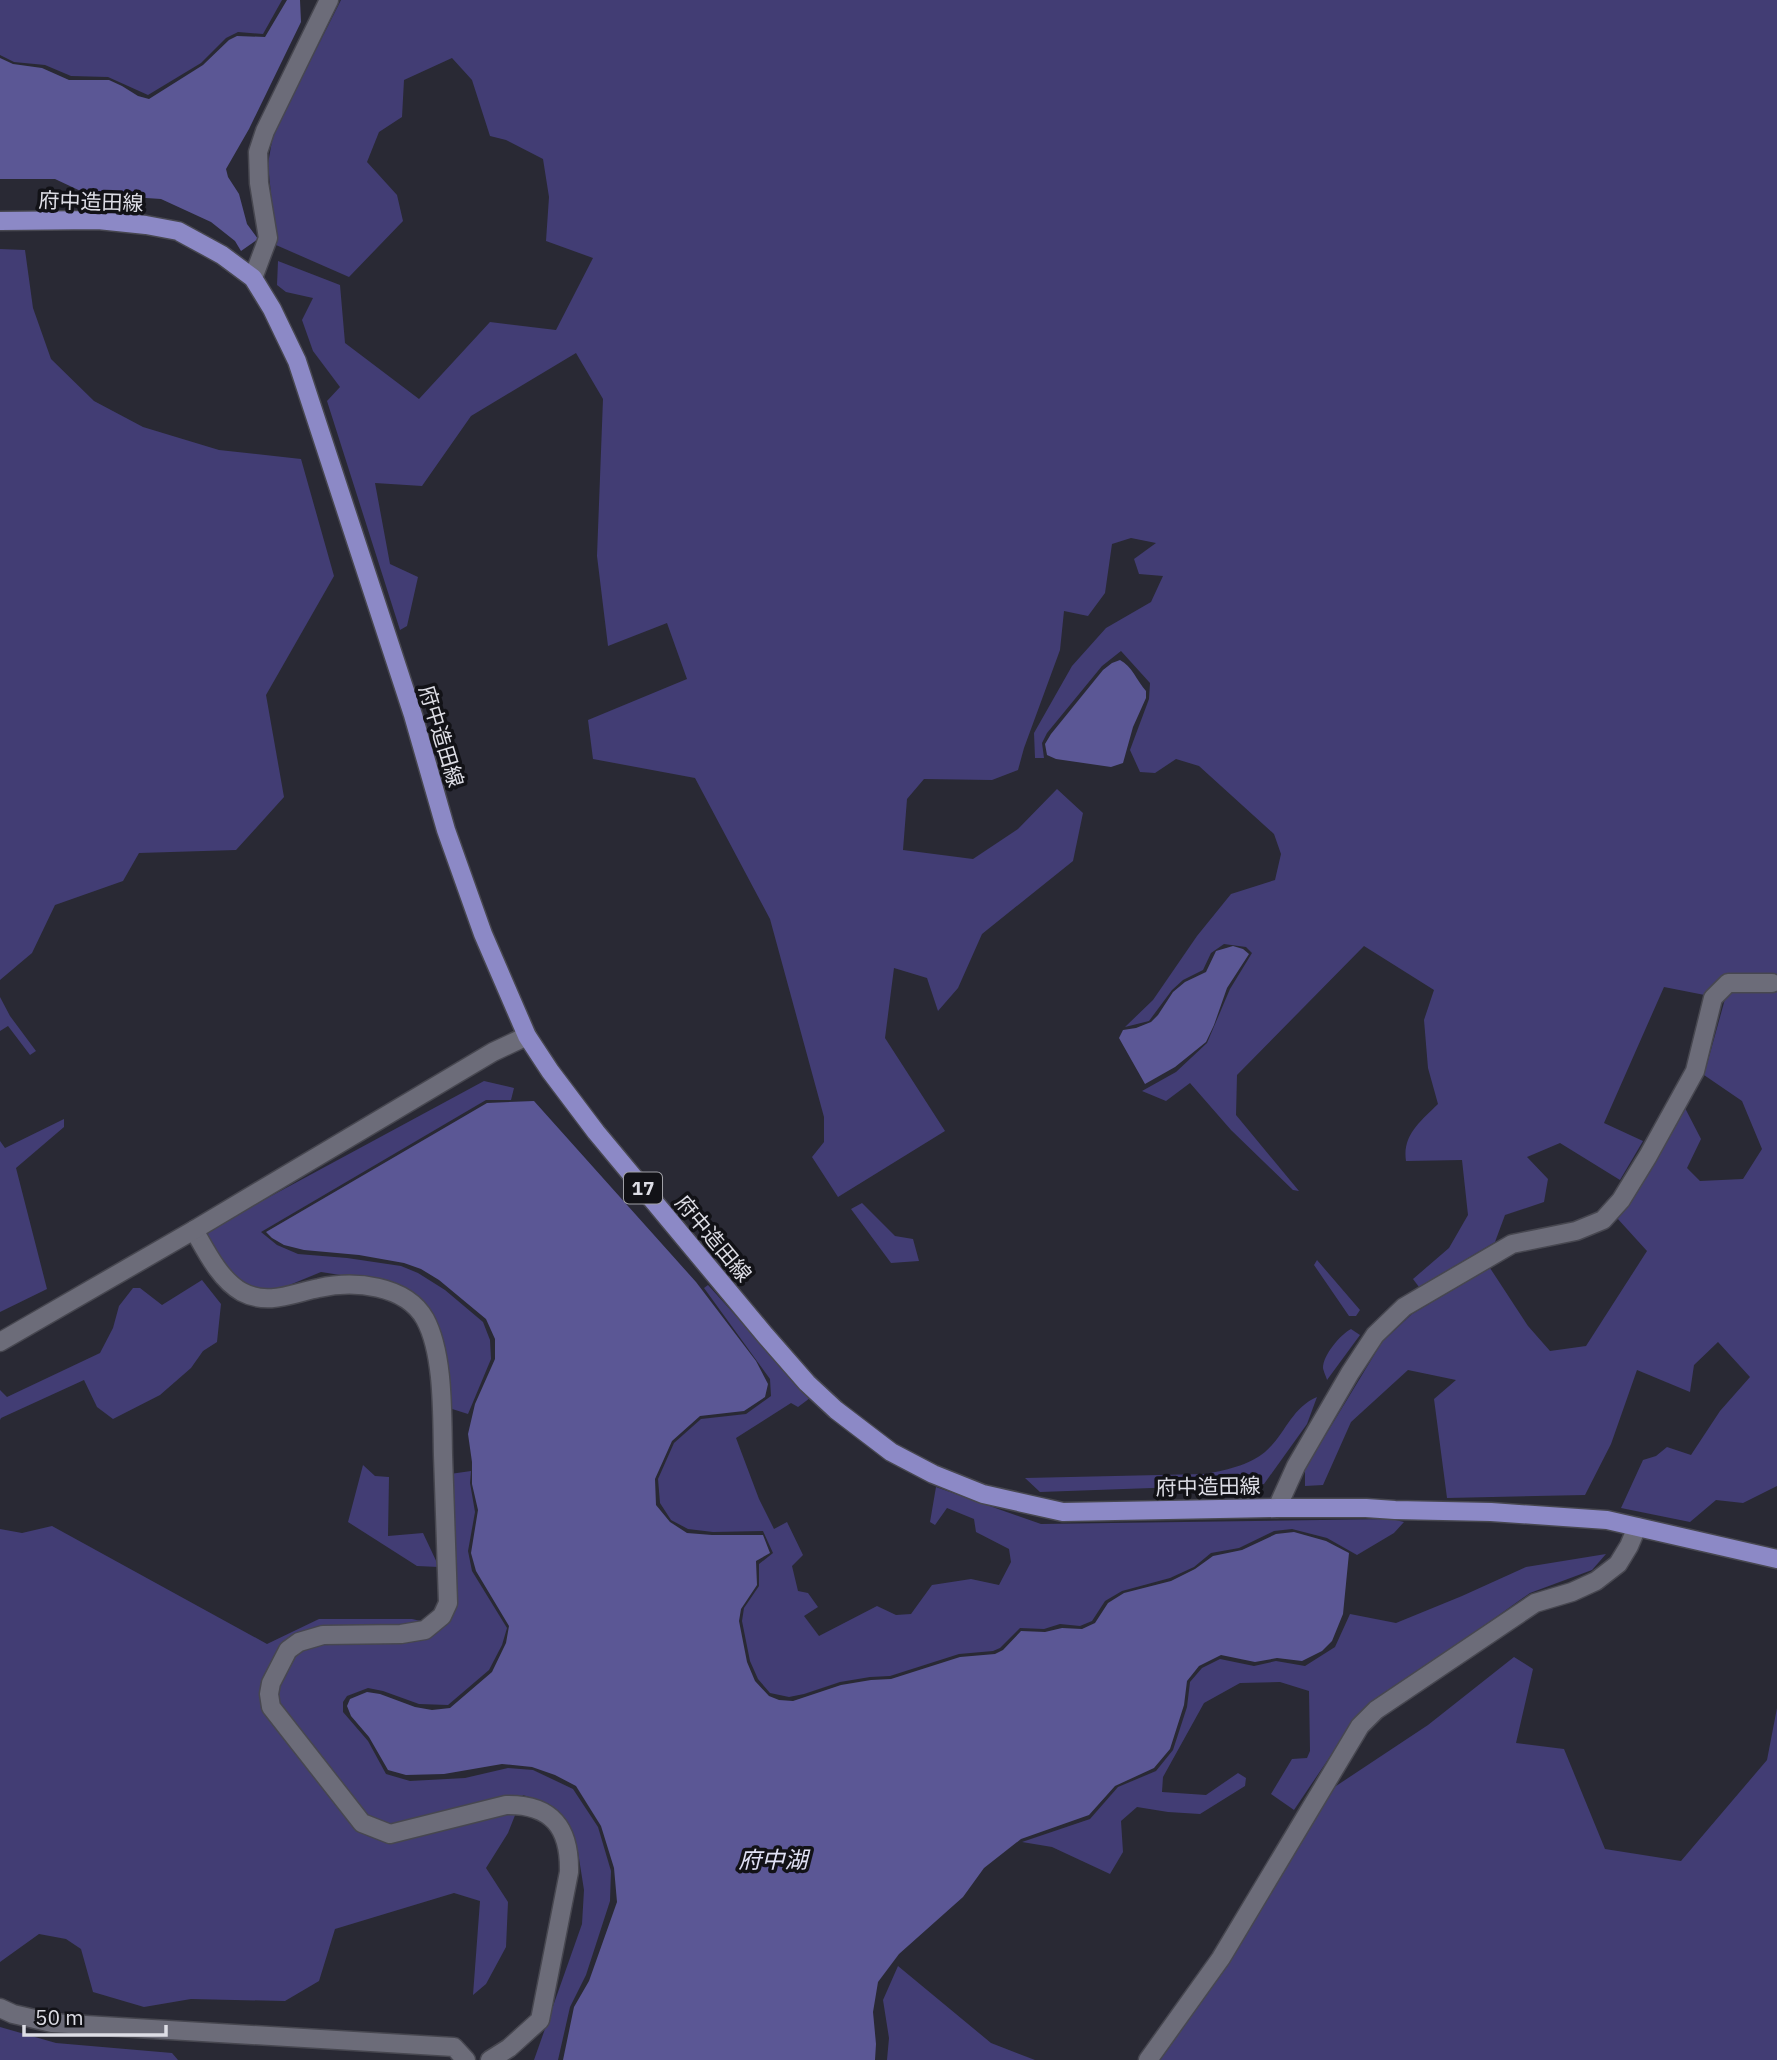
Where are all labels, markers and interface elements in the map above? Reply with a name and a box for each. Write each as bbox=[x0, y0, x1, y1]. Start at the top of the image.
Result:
street label: 府中造田線 bbox=[38, 185, 144, 217]
street label: 府中造田線 bbox=[413, 682, 471, 790]
road number: 17 bbox=[624, 1172, 662, 1204]
street label: 府中造田線 bbox=[670, 1189, 758, 1287]
street label: 府中造田線 bbox=[1155, 1471, 1261, 1501]
water label: 府中湖 bbox=[739, 1844, 811, 1874]
scale bar bbox=[24, 1994, 166, 2038]
text: 50 m bbox=[35, 2003, 84, 2031]

